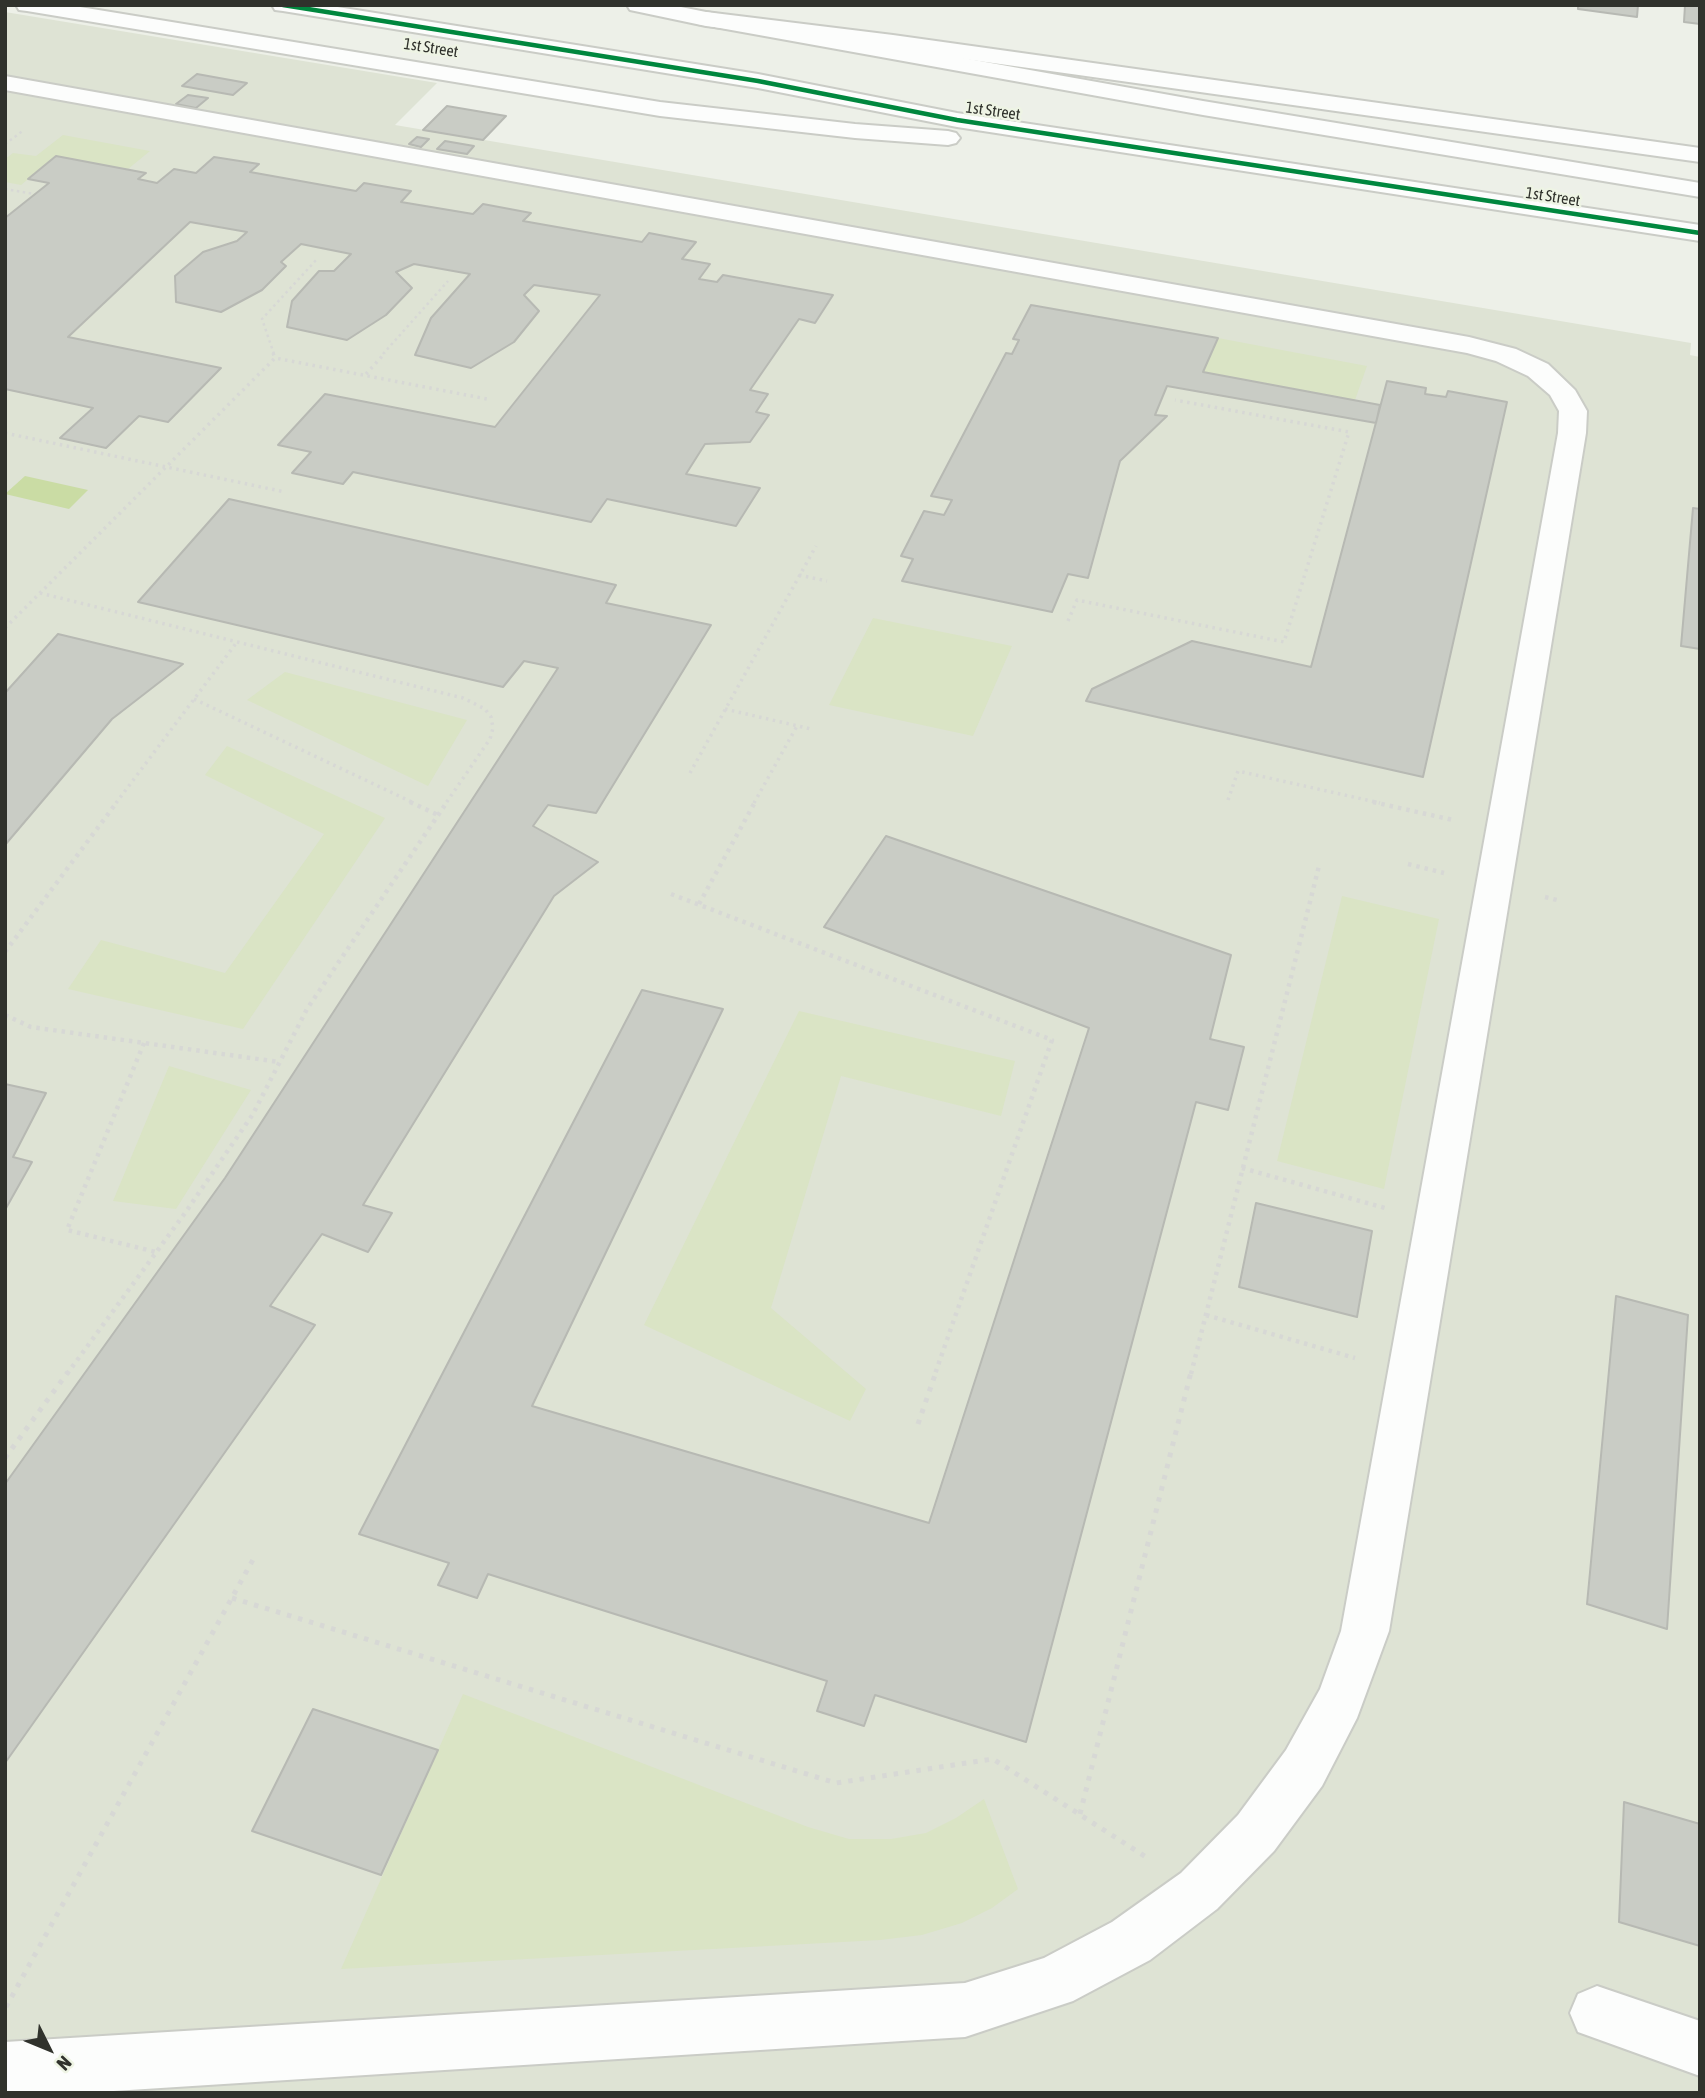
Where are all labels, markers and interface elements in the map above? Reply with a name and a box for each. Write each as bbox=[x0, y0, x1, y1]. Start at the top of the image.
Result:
street label: 1st Street bbox=[402, 34, 460, 62]
street label: 1st Street bbox=[964, 98, 1022, 124]
street label: 1st Street bbox=[1524, 183, 1582, 211]
north arrow bbox=[14, 2014, 84, 2084]
text: N bbox=[52, 2052, 76, 2075]

